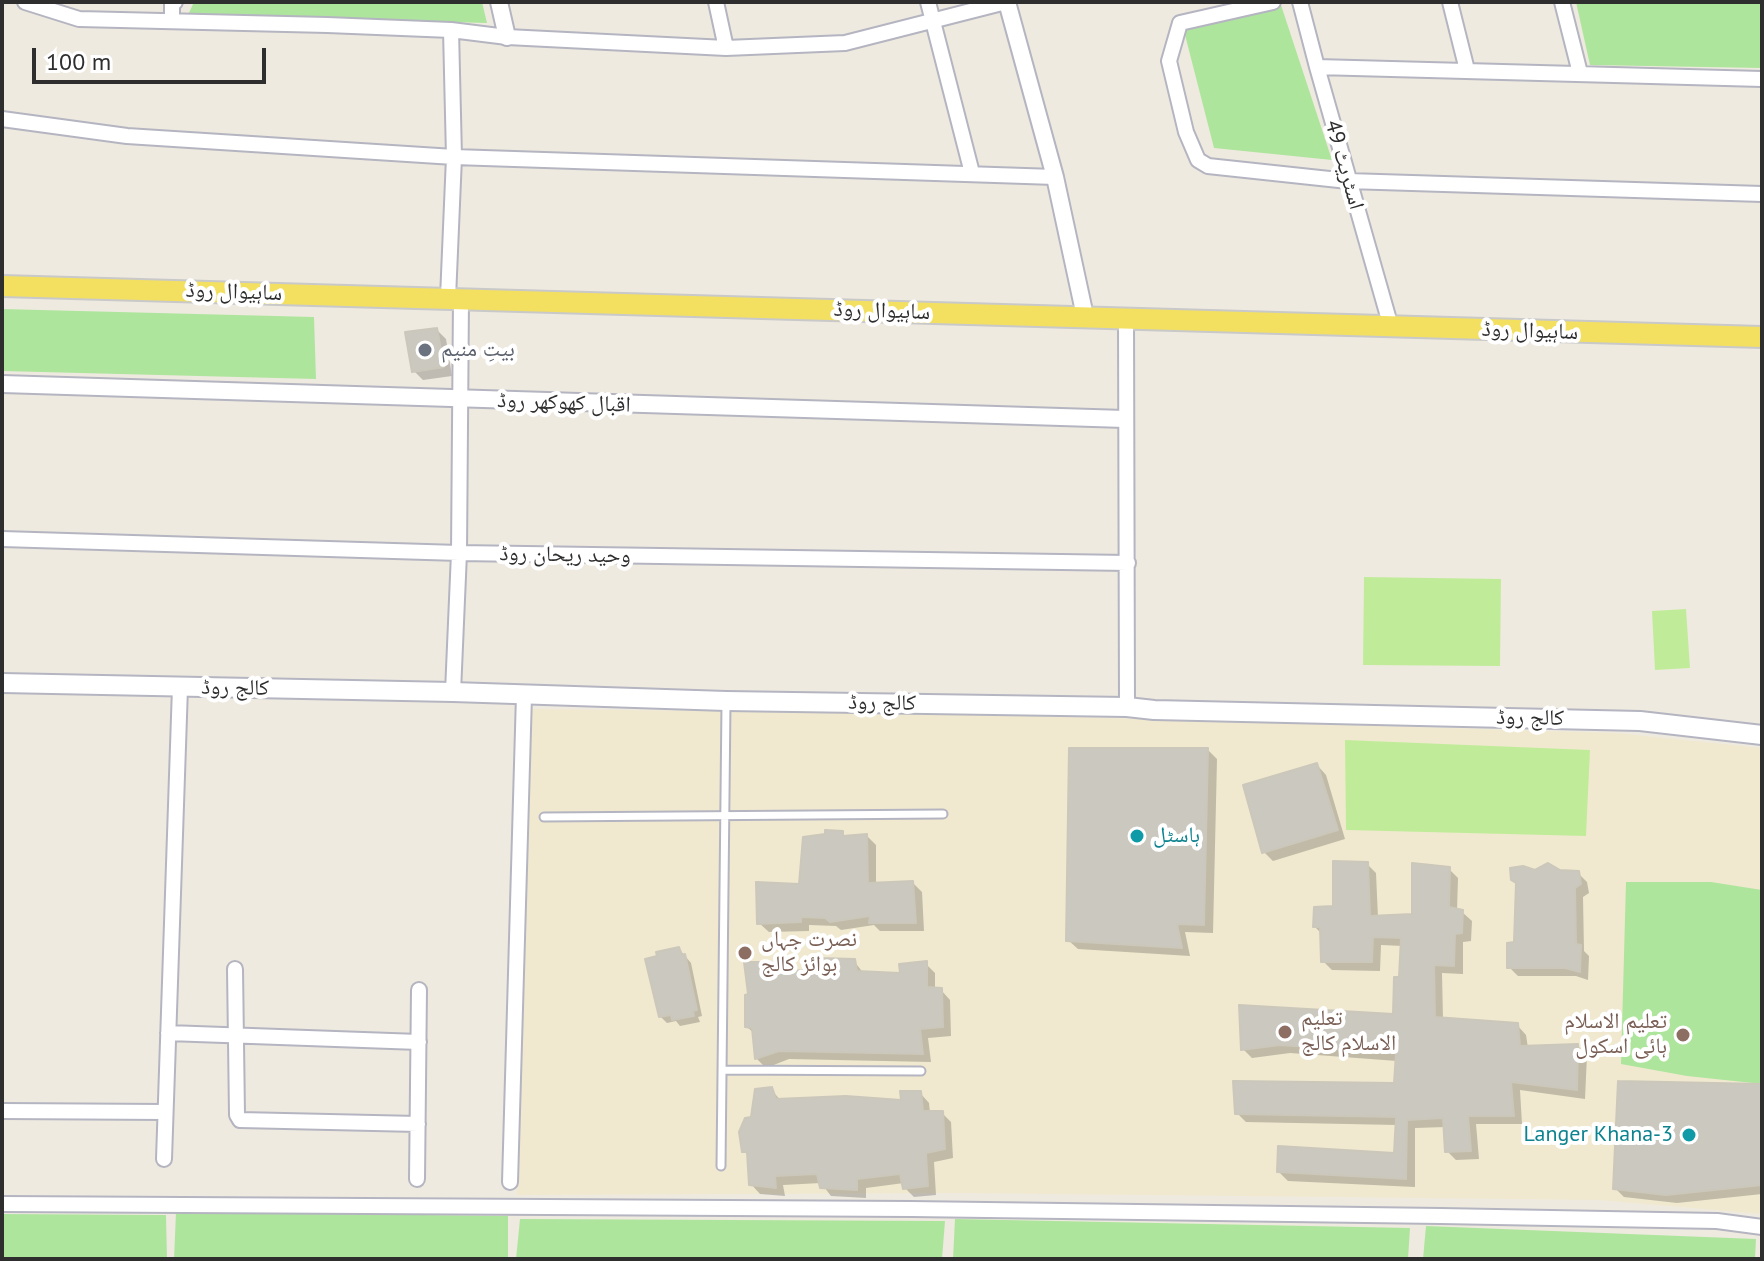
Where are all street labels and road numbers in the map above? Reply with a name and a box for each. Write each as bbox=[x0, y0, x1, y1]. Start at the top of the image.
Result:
street label: اسٹریٹ 49 bbox=[1319, 117, 1369, 213]
street label: ساہیوال روڈ bbox=[185, 277, 283, 307]
street label: ساہیوال روڈ bbox=[833, 296, 931, 326]
street label: ساہیوال روڈ bbox=[1481, 316, 1579, 346]
street label: اقبال کھوکھر روڈ bbox=[497, 387, 631, 419]
street label: وحید ریحان روڈ bbox=[499, 541, 631, 569]
street label: کالج روڈ bbox=[201, 674, 269, 702]
street label: کالج روڈ bbox=[848, 689, 916, 717]
street label: کالج روڈ bbox=[1496, 704, 1564, 732]

